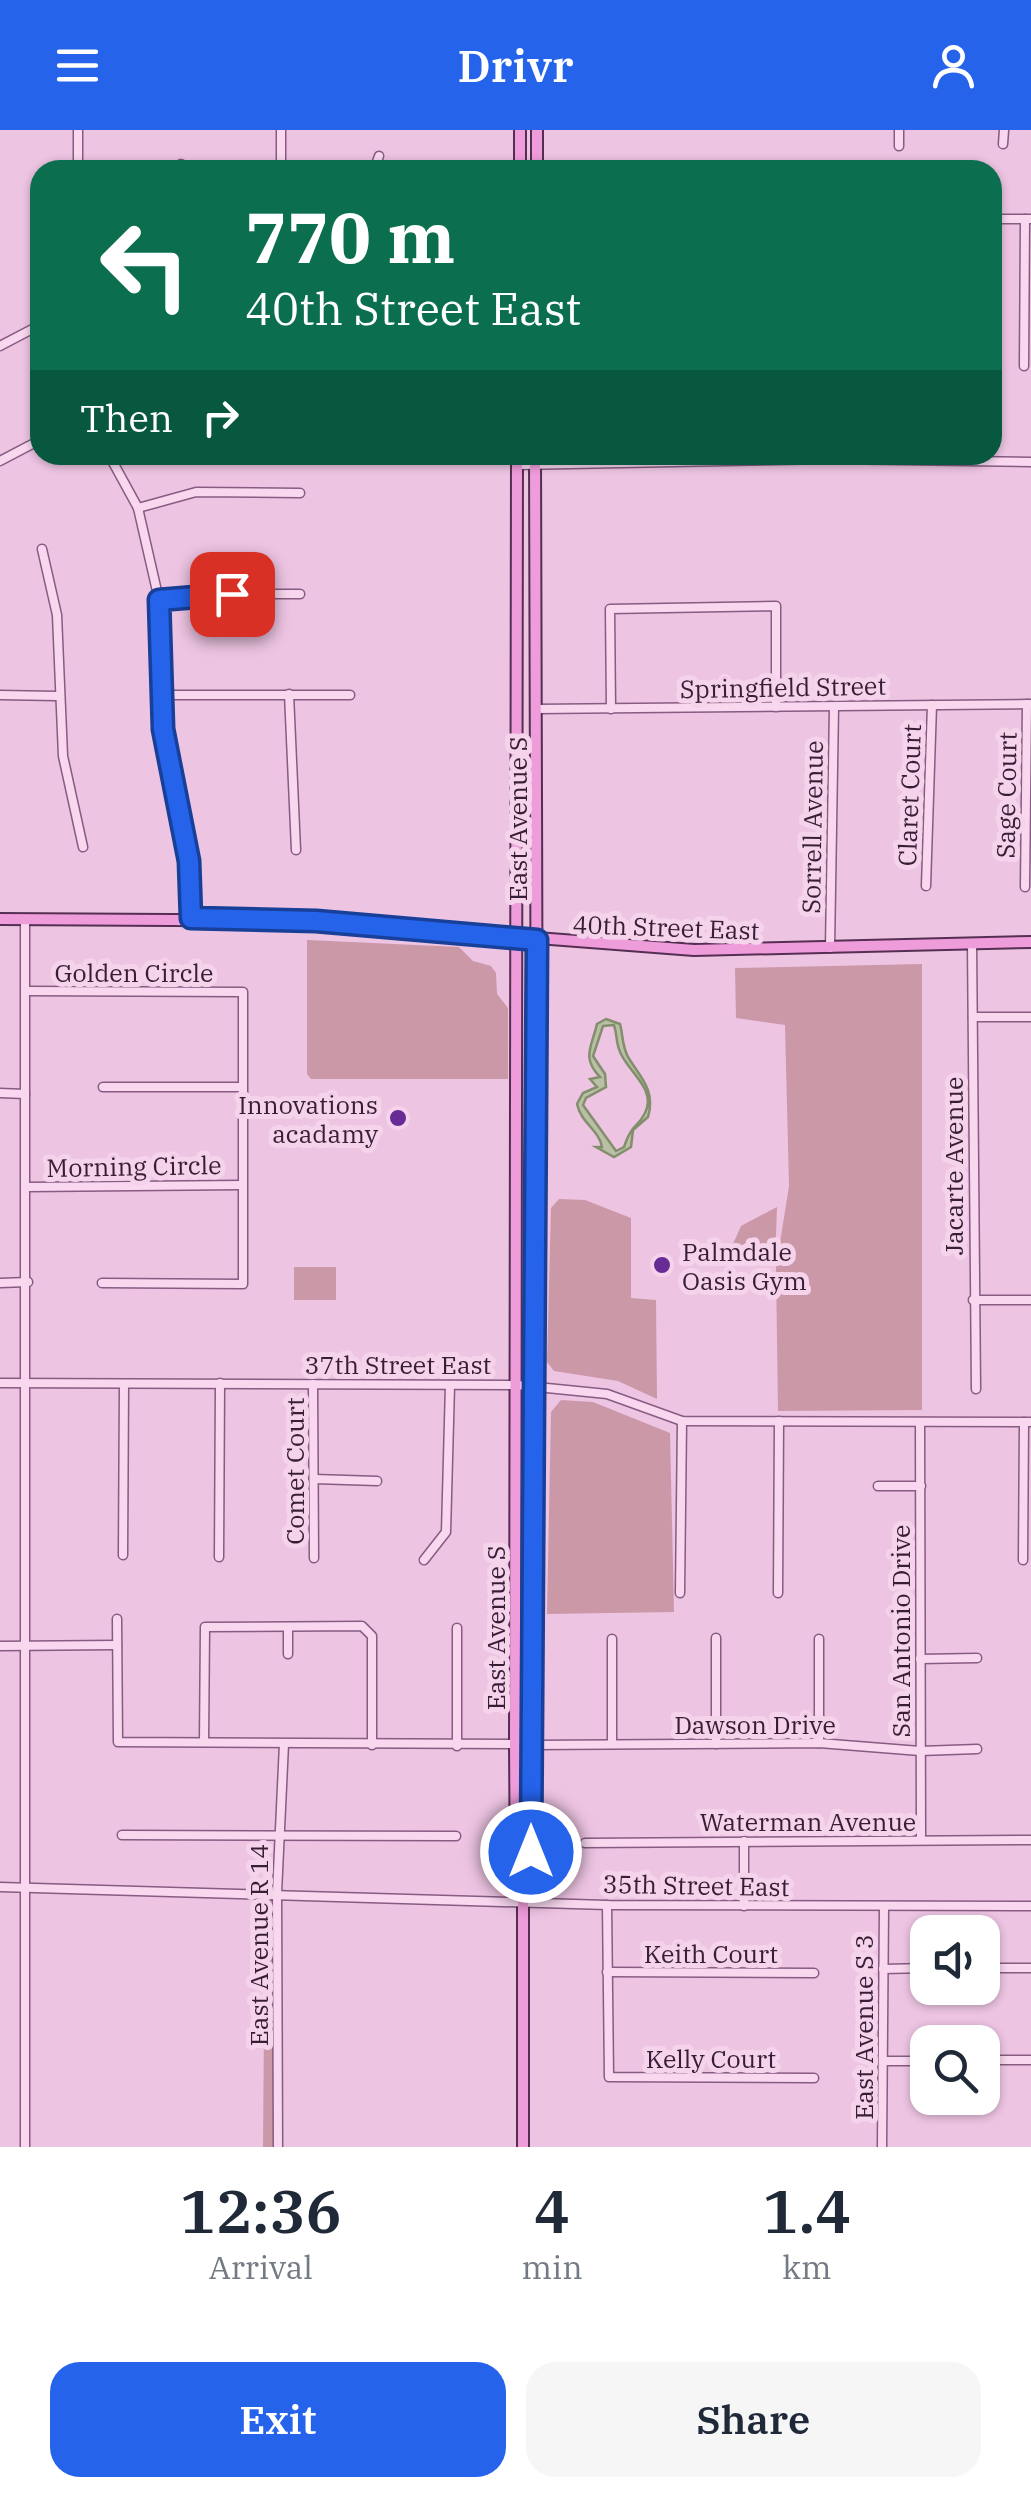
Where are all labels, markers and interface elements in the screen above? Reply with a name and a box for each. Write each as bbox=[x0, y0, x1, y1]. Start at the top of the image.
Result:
text: Drivr bbox=[457, 36, 574, 94]
icon: menu bbox=[50, 38, 105, 93]
icon: person bbox=[926, 38, 981, 93]
text: 770 m bbox=[245, 191, 455, 282]
icon: left bbox=[80, 200, 210, 330]
text: 40th Street East bbox=[245, 279, 581, 337]
icon: right bbox=[193, 390, 248, 445]
text: Then bbox=[80, 393, 173, 442]
pin bbox=[190, 552, 275, 637]
icon: arrive bbox=[205, 567, 260, 622]
street label: Springfield Street bbox=[680, 669, 887, 705]
street label: Claret Court bbox=[890, 723, 928, 867]
street label: Sage Court bbox=[988, 731, 1024, 859]
street label: East Avenue S bbox=[501, 737, 534, 901]
street label: Sorrell Avenue bbox=[794, 740, 830, 914]
street label: 40th Street East bbox=[572, 907, 760, 947]
street label: Golden Circle bbox=[55, 956, 213, 989]
street label: Jacarte Avenue bbox=[937, 1077, 970, 1255]
place label: Innovations acadamy bbox=[238, 1088, 379, 1150]
marker: Innovations acadamy bbox=[387, 1107, 409, 1129]
street label: Morning Circle bbox=[46, 1148, 222, 1184]
place label: Palmdale Oasis Gym bbox=[682, 1235, 807, 1297]
marker: Palmdale Oasis Gym bbox=[651, 1254, 673, 1276]
street label: 37th Street East bbox=[305, 1348, 492, 1381]
street label: Comet Court bbox=[278, 1397, 311, 1545]
street label: San Antonio Drive bbox=[884, 1524, 917, 1738]
street label: East Avenue S bbox=[479, 1546, 512, 1710]
street label: Dawson Drive bbox=[674, 1708, 836, 1741]
position arrow bbox=[479, 1800, 583, 1904]
street label: Waterman Avenue bbox=[700, 1805, 916, 1838]
street label: East Avenue R 14 bbox=[242, 1844, 275, 2046]
street label: 35th Street East bbox=[602, 1867, 790, 1903]
map controls bbox=[910, 1915, 1000, 2115]
button: sound bbox=[910, 1915, 1000, 2005]
street label: East Avenue S 3 bbox=[847, 1934, 880, 2120]
street label: Keith Court bbox=[644, 1937, 778, 1970]
button: search bbox=[910, 2025, 1000, 2115]
street label: Kelly Court bbox=[646, 2042, 776, 2075]
text: 12:36 bbox=[180, 2171, 342, 2250]
text: 4 bbox=[534, 2171, 570, 2250]
text: 1.4 bbox=[762, 2171, 851, 2250]
text: Arrival bbox=[209, 2246, 313, 2288]
text: min bbox=[522, 2246, 583, 2288]
text: km bbox=[782, 2246, 831, 2288]
button: Exit bbox=[50, 2362, 506, 2477]
button: Share bbox=[526, 2362, 981, 2477]

